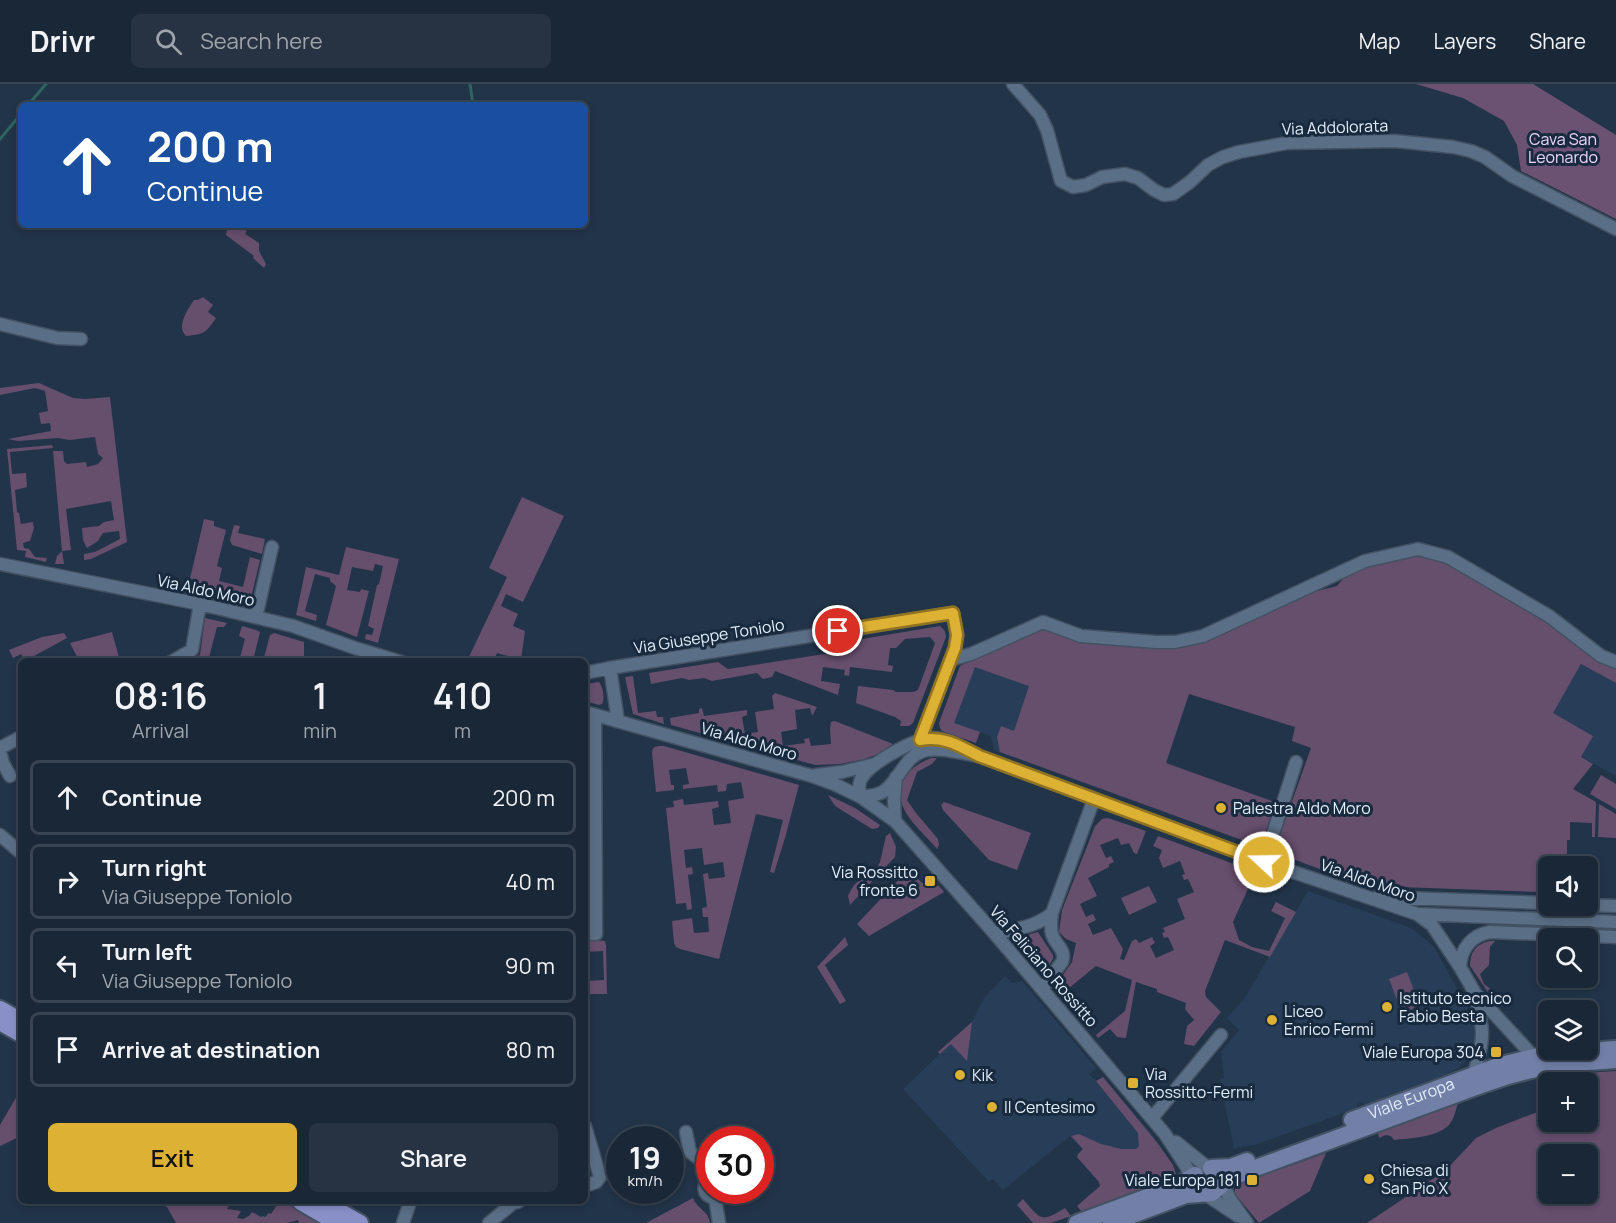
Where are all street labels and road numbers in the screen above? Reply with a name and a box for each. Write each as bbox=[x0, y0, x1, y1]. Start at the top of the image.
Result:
street label: Via Addolorata bbox=[1281, 114, 1389, 140]
street label: Via Aldo Moro bbox=[155, 569, 257, 611]
street label: Via Giuseppe Toniolo bbox=[632, 613, 786, 659]
street label: Via Aldo Moro bbox=[698, 717, 800, 765]
street label: Via Aldo Moro bbox=[1318, 853, 1418, 907]
street label: Via Feliciano Rossitto bbox=[985, 900, 1103, 1032]
street label: Viale Europa bbox=[1365, 1072, 1457, 1124]

